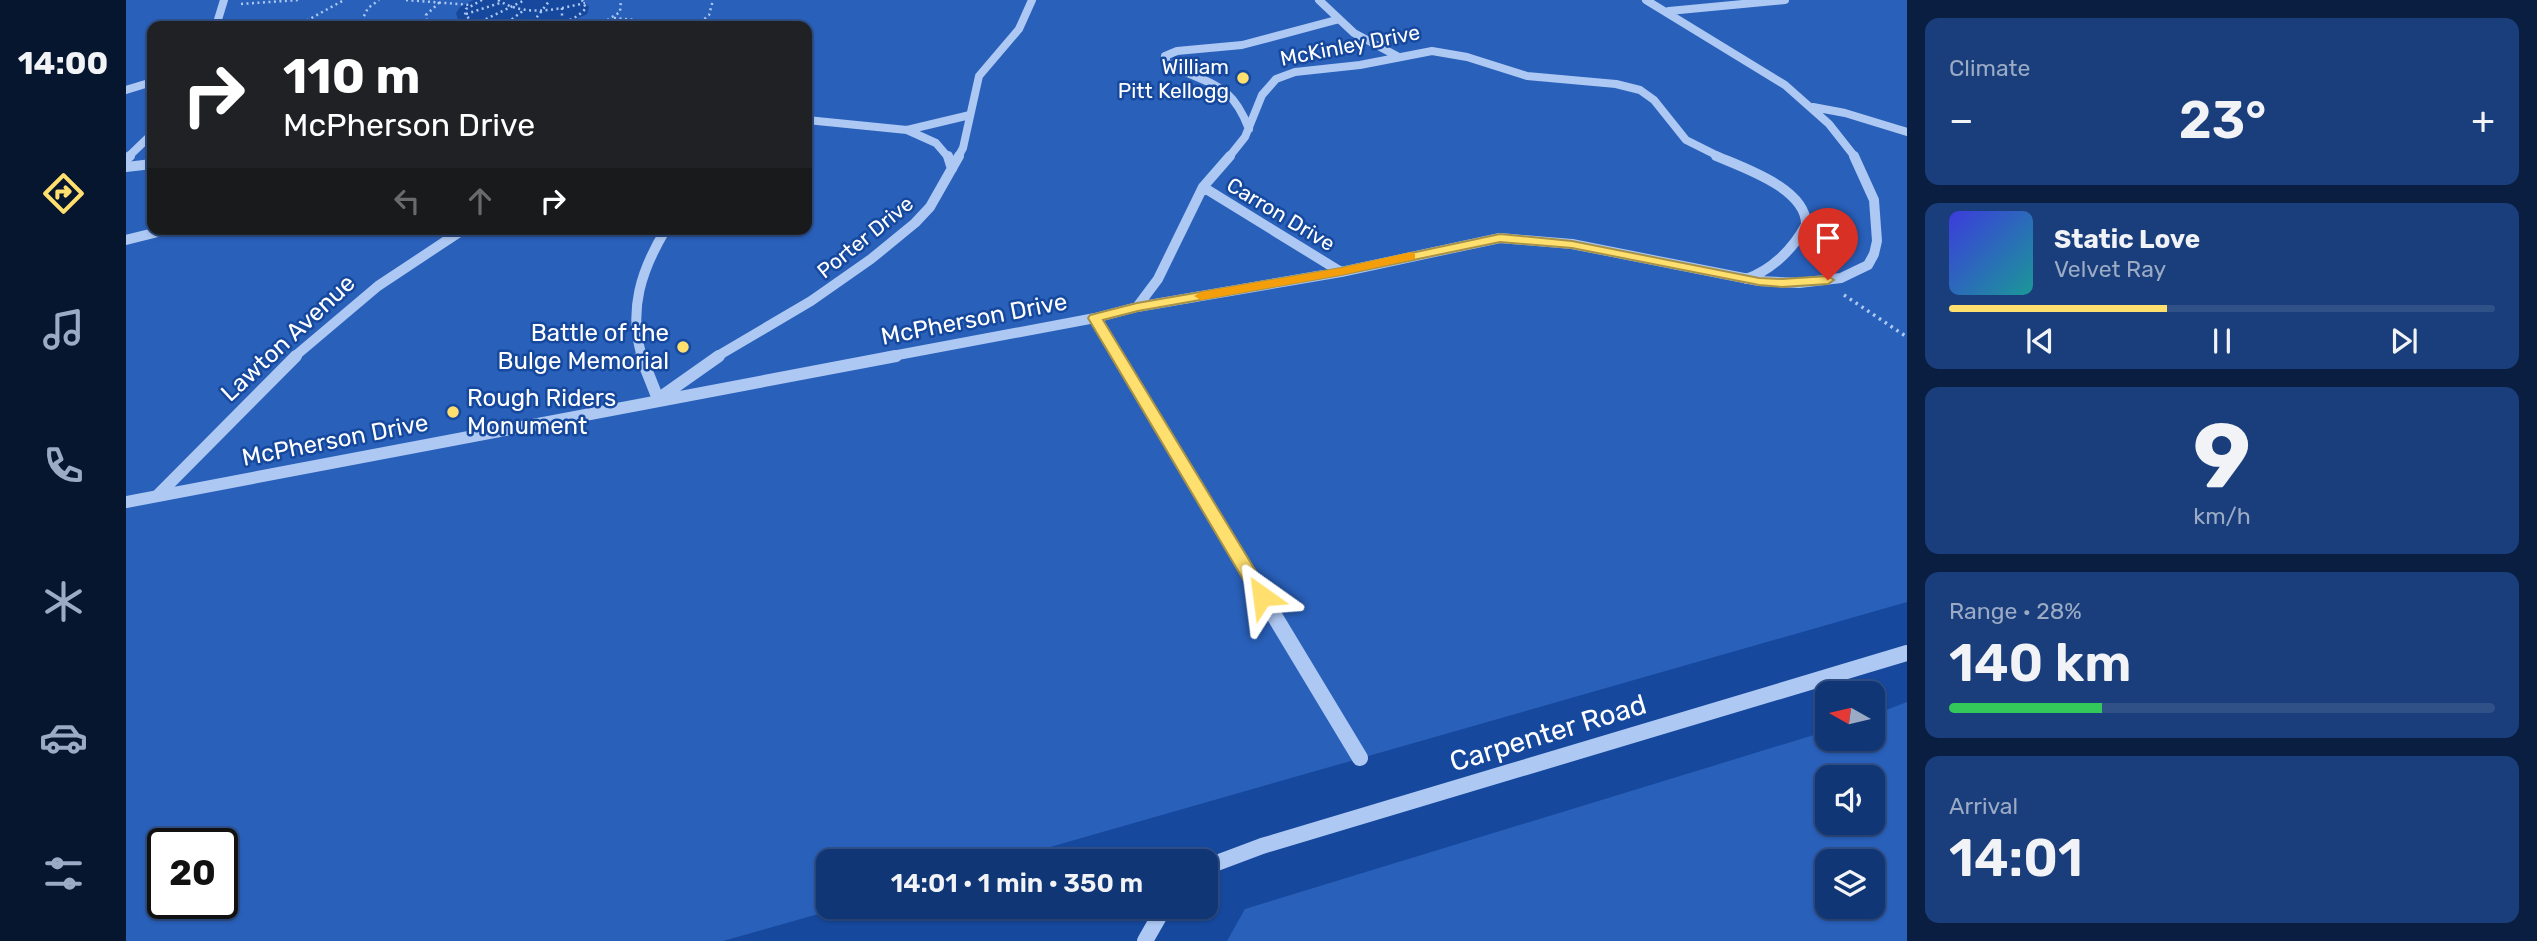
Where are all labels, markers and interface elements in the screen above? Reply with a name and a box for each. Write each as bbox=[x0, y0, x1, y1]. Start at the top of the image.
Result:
street label: McKinley Drive bbox=[1278, 19, 1422, 71]
text: 14:00 bbox=[18, 44, 108, 82]
text: 110 m bbox=[283, 47, 420, 105]
icon: right bbox=[168, 49, 259, 140]
place label: William Pitt Kellogg bbox=[1118, 54, 1229, 103]
text: Climate bbox=[1949, 54, 2030, 82]
marker: William Pitt Kellogg bbox=[1235, 70, 1251, 86]
text: 23° bbox=[2179, 89, 2266, 151]
text: − bbox=[1949, 97, 1974, 143]
text: + bbox=[2471, 97, 2495, 143]
text: McPherson Drive bbox=[283, 106, 535, 144]
icon: directions bbox=[39, 169, 88, 218]
street label: Carron Drive bbox=[1222, 172, 1340, 256]
icon: left bbox=[388, 182, 426, 220]
icon: ahead bbox=[461, 182, 499, 220]
icon: right bbox=[534, 182, 572, 220]
street label: Porter Drive bbox=[812, 191, 918, 283]
pin bbox=[1798, 208, 1858, 280]
icon: arrive bbox=[1809, 219, 1847, 257]
text: Static Love bbox=[2054, 224, 2200, 255]
text: Velvet Ray bbox=[2054, 255, 2166, 283]
street label: Lawton Avenue bbox=[215, 269, 361, 407]
street label: McPherson Drive bbox=[879, 287, 1069, 351]
icon: music bbox=[39, 305, 88, 354]
place label: Battle of the Bulge Memorial bbox=[497, 319, 669, 375]
icon: previous bbox=[2021, 322, 2059, 360]
icon: pause bbox=[2203, 322, 2241, 360]
icon: next bbox=[2385, 322, 2423, 360]
marker: Battle of the Bulge Memorial bbox=[675, 339, 691, 355]
place label: Rough Riders Monument bbox=[467, 384, 616, 440]
text: 9 bbox=[2193, 402, 2251, 510]
marker: Rough Riders Monument bbox=[445, 404, 461, 420]
street label: McPherson Drive bbox=[240, 408, 430, 472]
icon: phone bbox=[39, 441, 88, 490]
text: km/h bbox=[2193, 502, 2251, 530]
position arrow bbox=[1225, 559, 1299, 633]
icon: climate bbox=[39, 577, 88, 626]
text: Range · 28% bbox=[1949, 597, 2082, 625]
text: 140 km bbox=[1949, 632, 2132, 694]
north arrow bbox=[1815, 681, 1885, 751]
map controls bbox=[1815, 681, 1885, 919]
street label: Carpenter Road bbox=[1446, 687, 1650, 779]
icon: car bbox=[39, 713, 88, 762]
button: sound bbox=[1815, 765, 1885, 835]
text: Arrival bbox=[1949, 792, 2018, 820]
text: 14:01 bbox=[1949, 827, 2083, 889]
speed limit sign: 20 bbox=[147, 828, 238, 919]
icon: filters bbox=[39, 849, 88, 898]
button: layers bbox=[1815, 849, 1885, 919]
text: 14:01 · 1 min · 350 m bbox=[891, 868, 1143, 899]

